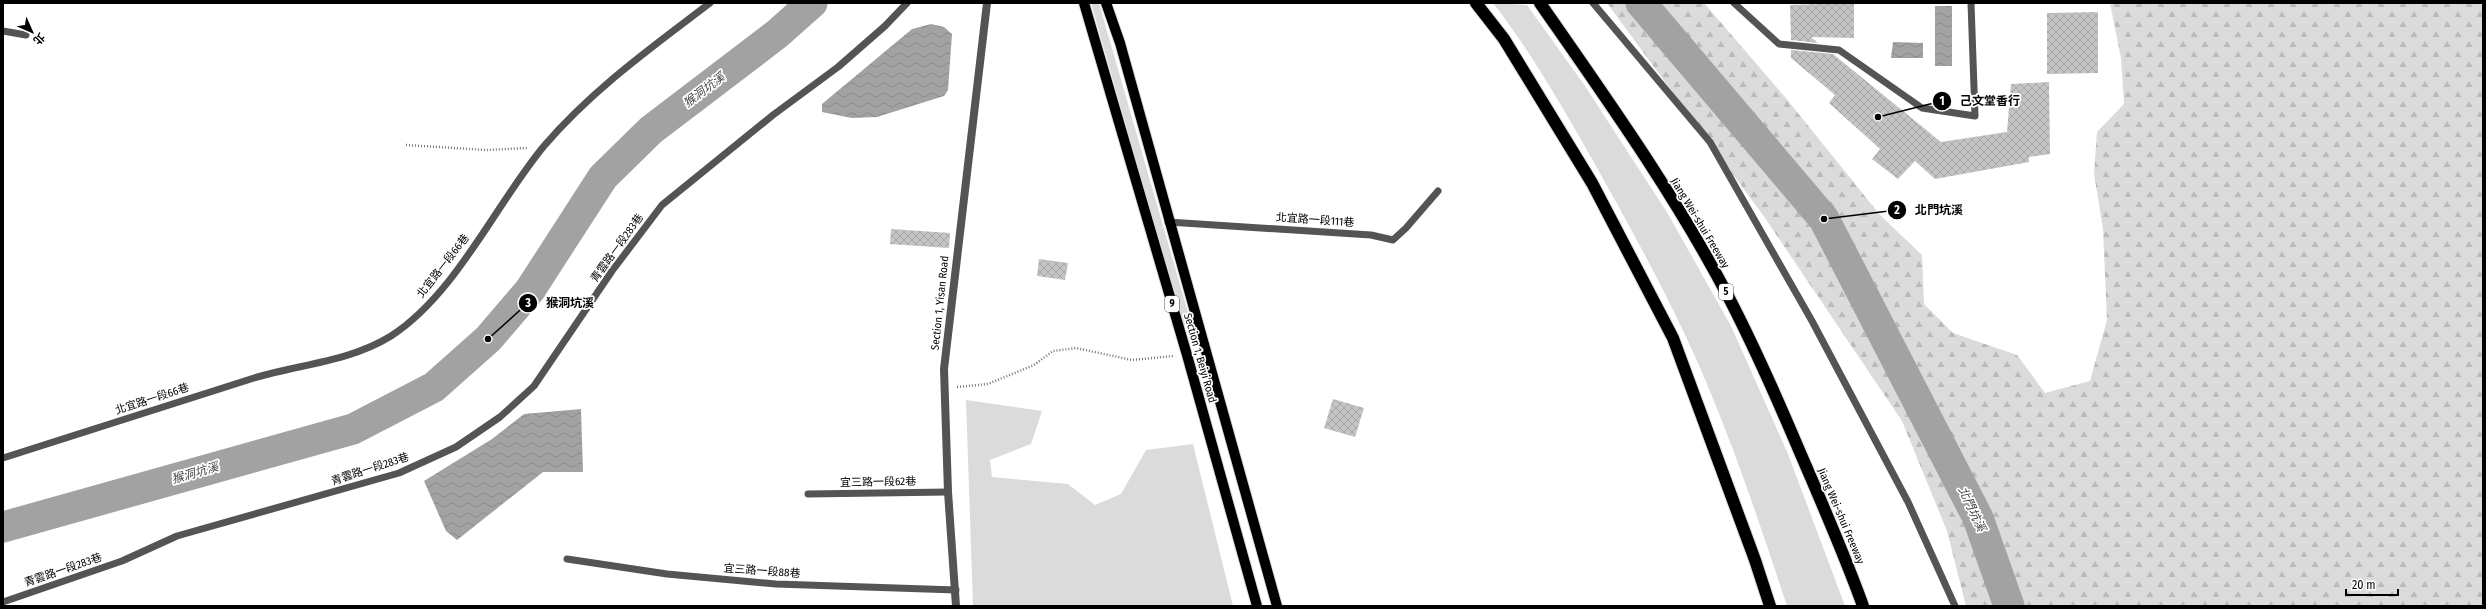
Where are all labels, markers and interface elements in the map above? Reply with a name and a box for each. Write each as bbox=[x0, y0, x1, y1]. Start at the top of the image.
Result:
north arrow bbox=[12, 12, 52, 52]
text: 北 bbox=[30, 30, 47, 47]
water label: 猴洞坑溪 bbox=[681, 69, 729, 110]
callout: 己文堂香行 bbox=[1932, 89, 2028, 113]
text: 1 bbox=[1939, 94, 1945, 108]
text: 己文堂香行 bbox=[1960, 94, 2020, 108]
street label: Jiang Wei-shui Freeway bbox=[1668, 176, 1732, 270]
callout: 北門坑溪 bbox=[1887, 198, 1971, 222]
text: 2 bbox=[1893, 203, 1900, 217]
text: 北門坑溪 bbox=[1915, 203, 1963, 217]
street label: 青雲路一段283巷 bbox=[588, 211, 646, 285]
street label: 北宜路一段111巷 bbox=[1275, 211, 1355, 229]
street label: 北宜路一段66巷 bbox=[414, 232, 472, 300]
street label: Section 1, Yisan Road bbox=[929, 255, 951, 351]
road number: 5 bbox=[1719, 284, 1733, 300]
callout: 猴洞坑溪 bbox=[518, 291, 602, 315]
text: 3 bbox=[524, 296, 531, 310]
text: 猴洞坑溪 bbox=[546, 296, 594, 310]
road number: 9 bbox=[1165, 296, 1179, 312]
street label: Section 1, Beiyi Road bbox=[1181, 312, 1219, 404]
street label: 北宜路一段66巷 bbox=[113, 381, 191, 417]
street label: 青雲路一段283巷 bbox=[329, 450, 411, 488]
water label: 猴洞坑溪 bbox=[170, 459, 222, 486]
street label: Jiang Wei-shui Freeway bbox=[1815, 466, 1867, 566]
street label: 宜三路一段62巷 bbox=[840, 475, 916, 489]
water label: 北門坑溪 bbox=[1956, 484, 1989, 536]
street label: 青雲路一段283巷 bbox=[22, 551, 104, 589]
street label: 宜三路一段88巷 bbox=[723, 562, 801, 580]
scale bar bbox=[2346, 571, 2398, 597]
text: 20 m bbox=[2352, 578, 2376, 592]

